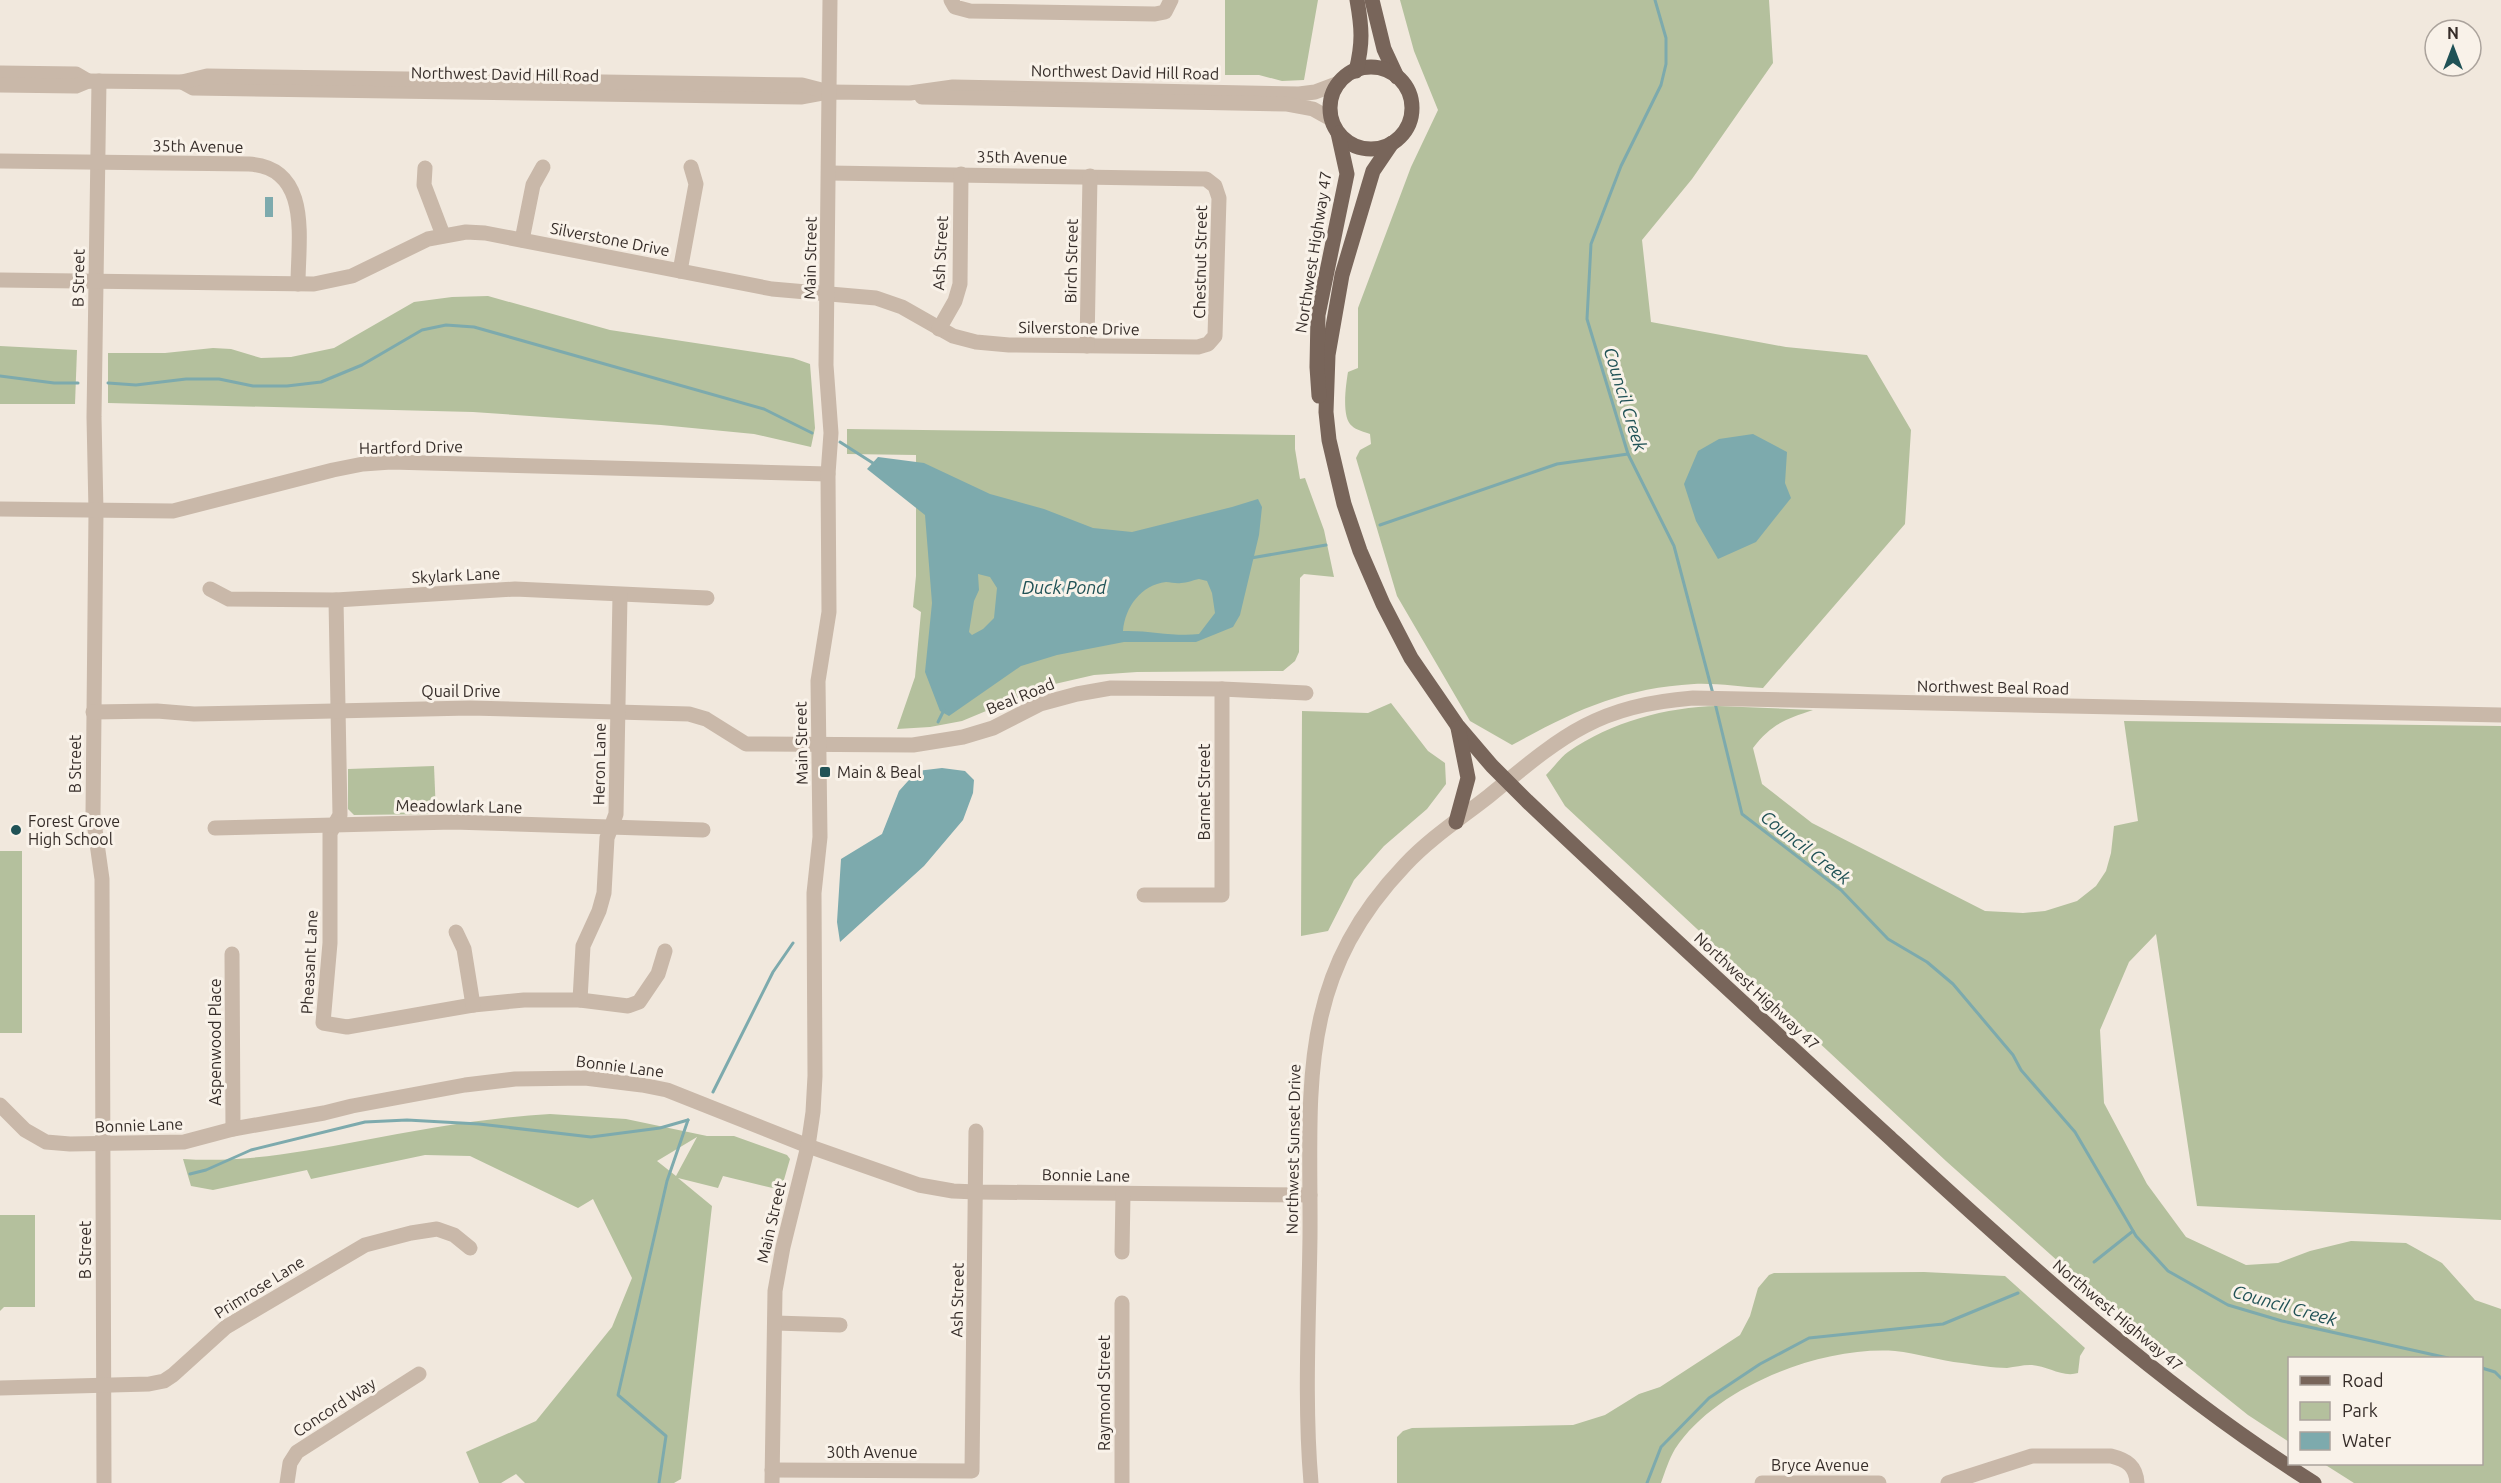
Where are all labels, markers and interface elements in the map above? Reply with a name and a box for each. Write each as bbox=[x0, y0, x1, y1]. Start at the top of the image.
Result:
north arrow bbox=[2423, 18, 2483, 78]
text: N bbox=[2447, 24, 2459, 42]
street label: Northwest David Hill Road bbox=[1031, 61, 1219, 83]
street label: Northwest David Hill Road bbox=[411, 63, 599, 85]
street label: 35th Avenue bbox=[152, 136, 244, 156]
street label: 35th Avenue bbox=[976, 147, 1068, 167]
street label: Northwest Highway 47 bbox=[1291, 170, 1335, 334]
street label: Chestnut Street bbox=[1190, 204, 1210, 319]
street label: Ash Street bbox=[929, 214, 951, 291]
street label: Main Street bbox=[800, 215, 820, 300]
street label: Birch Street bbox=[1061, 218, 1081, 304]
street label: Silverstone Drive bbox=[549, 219, 671, 259]
street label: B Street bbox=[68, 248, 88, 307]
street label: Silverstone Drive bbox=[1018, 318, 1140, 338]
water label: Council Creek bbox=[1601, 344, 1652, 454]
street label: Hartford Drive bbox=[359, 437, 463, 457]
street label: Skylark Lane bbox=[411, 564, 501, 586]
water label: Duck Pond bbox=[1022, 577, 1107, 597]
street label: Beal Road bbox=[983, 674, 1057, 718]
street label: Northwest Beal Road bbox=[1917, 677, 2069, 697]
street label: Quail Drive bbox=[421, 682, 501, 700]
street label: Main Street bbox=[791, 700, 811, 785]
street label: Heron Lane bbox=[589, 723, 609, 805]
street label: B Street bbox=[66, 734, 84, 793]
street label: Barnet Street bbox=[1195, 743, 1213, 841]
place label: Main & Beal bbox=[837, 763, 921, 781]
marker: Main & Beal bbox=[818, 765, 832, 779]
street label: Meadowlark Lane bbox=[396, 796, 522, 816]
water label: Council Creek bbox=[1757, 806, 1855, 889]
place label: Forest Grove High School bbox=[28, 812, 120, 848]
marker: Forest Grove High School bbox=[9, 823, 23, 837]
street label: Pheasant Lane bbox=[297, 909, 321, 1015]
street label: Northwest Highway 47 bbox=[1691, 929, 1823, 1053]
street label: Aspenwood Place bbox=[206, 978, 224, 1106]
street label: Bonnie Lane bbox=[575, 1052, 665, 1080]
street label: Northwest Sunset Drive bbox=[1283, 1064, 1303, 1234]
street label: Bonnie Lane bbox=[94, 1114, 184, 1136]
street label: Bonnie Lane bbox=[1042, 1165, 1130, 1185]
street label: Main Street bbox=[753, 1179, 789, 1265]
street label: B Street bbox=[76, 1220, 94, 1279]
street label: Primrose Lane bbox=[211, 1252, 307, 1322]
street label: Northwest Highway 47 bbox=[2049, 1255, 2187, 1375]
street label: Ash Street bbox=[947, 1262, 967, 1338]
water label: Council Creek bbox=[2230, 1281, 2340, 1330]
street label: Raymond Street bbox=[1095, 1334, 1113, 1451]
legend bbox=[2288, 1357, 2483, 1465]
text: Road bbox=[2342, 1370, 2384, 1390]
street label: Concord Way bbox=[289, 1374, 379, 1440]
text: Park bbox=[2342, 1400, 2378, 1420]
text: Water bbox=[2342, 1430, 2392, 1450]
street label: 30th Avenue bbox=[826, 1443, 918, 1461]
street label: Bryce Avenue bbox=[1771, 1456, 1869, 1474]

